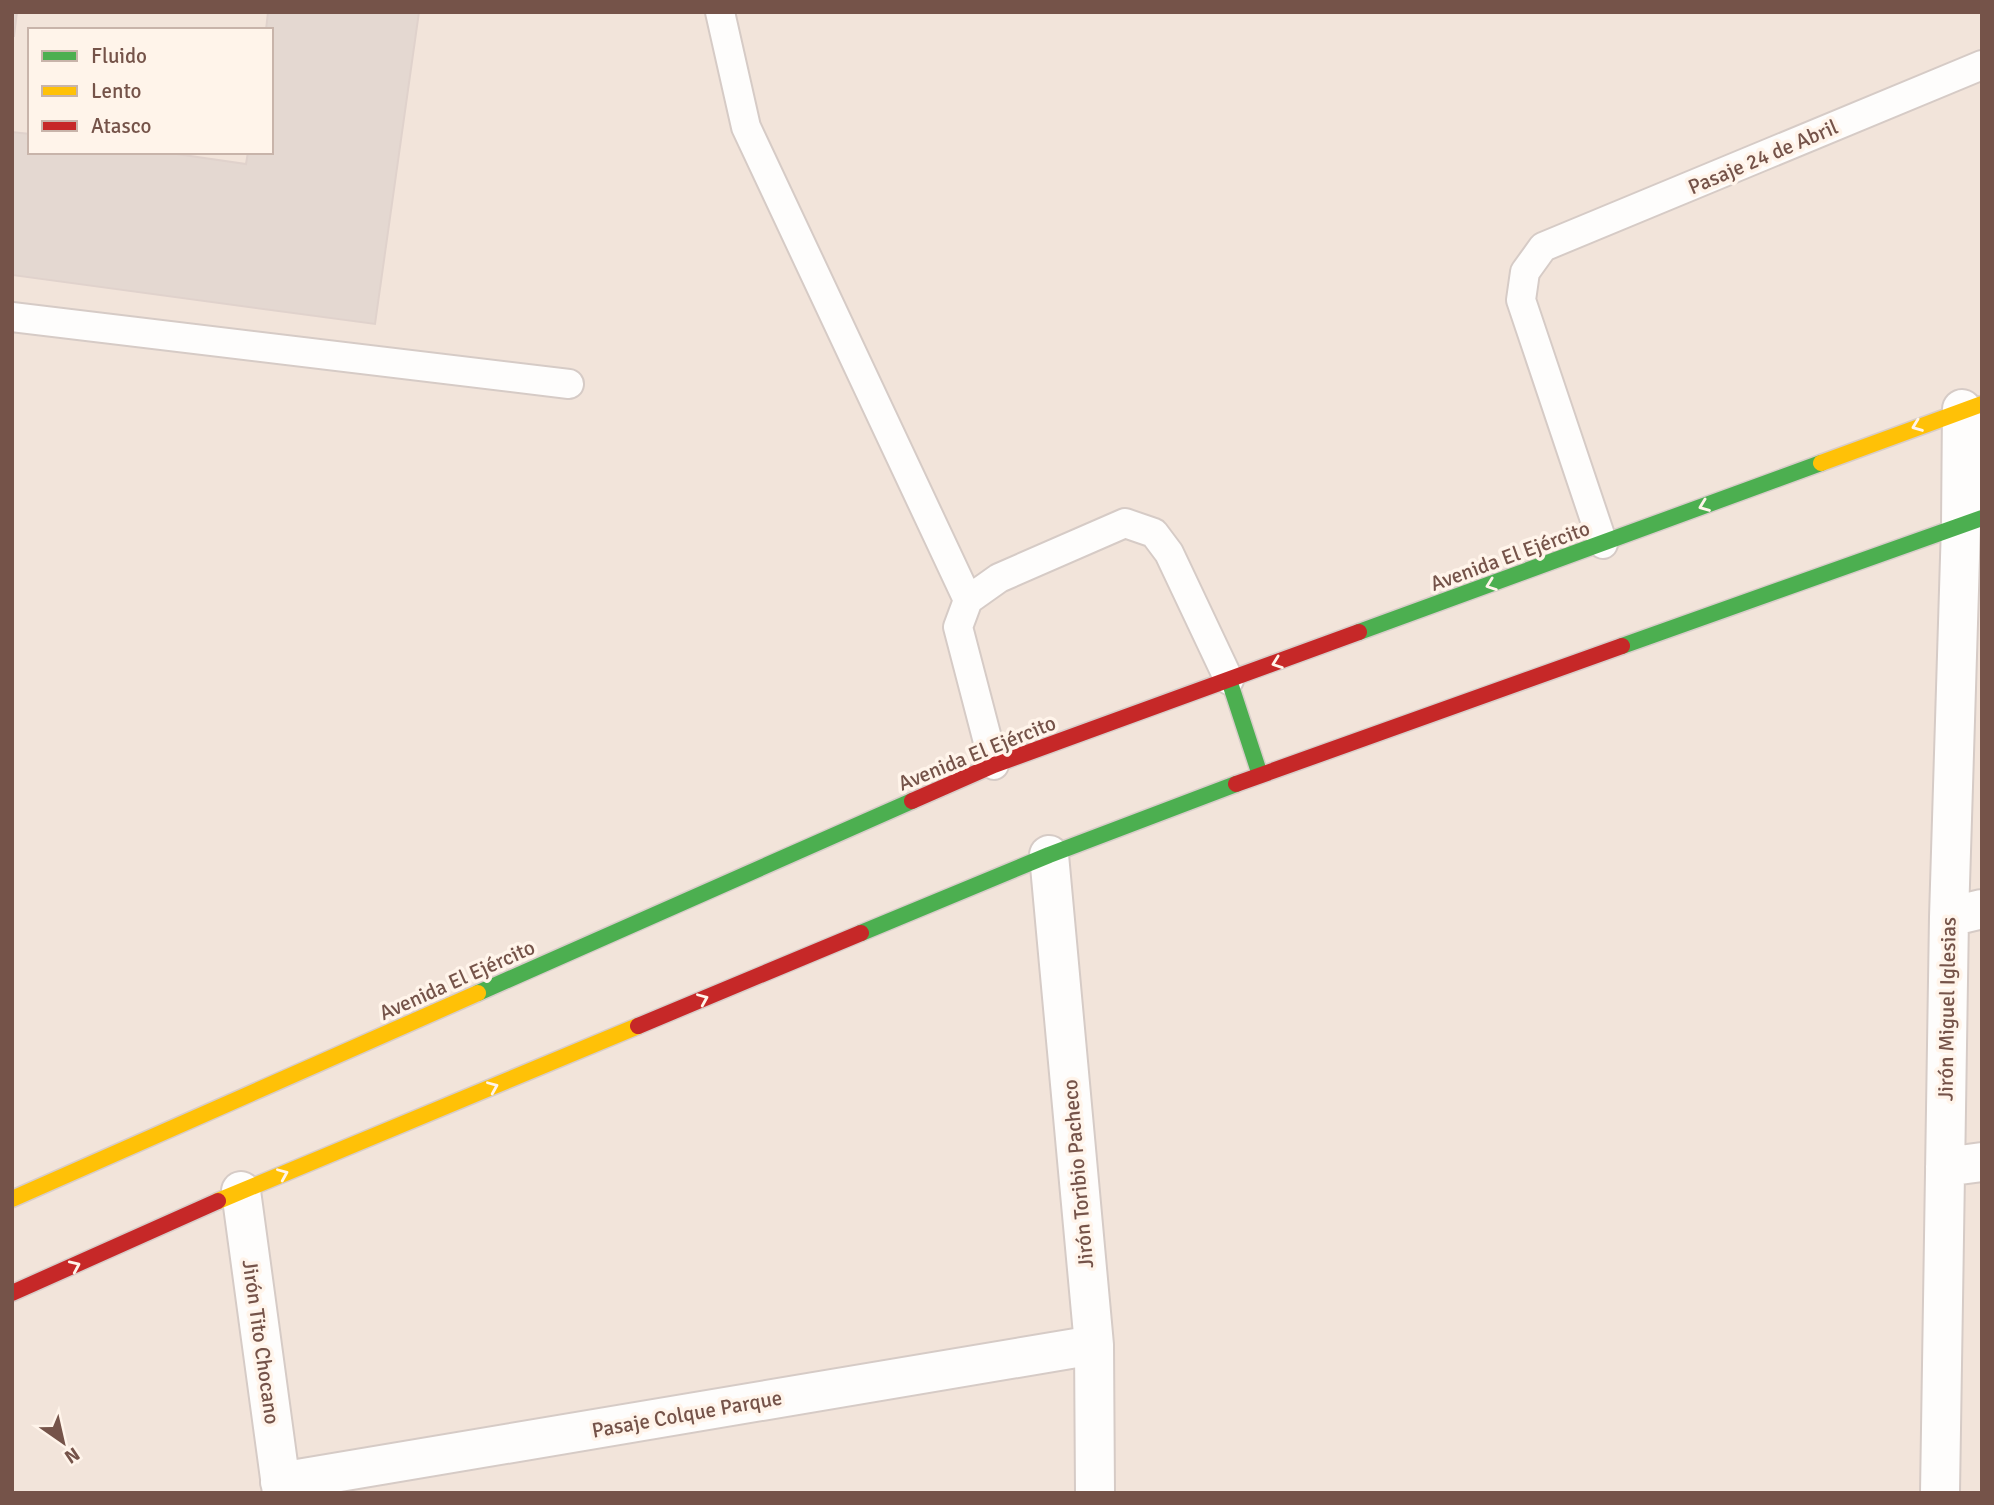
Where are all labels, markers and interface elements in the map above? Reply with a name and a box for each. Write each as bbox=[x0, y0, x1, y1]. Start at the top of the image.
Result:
legend bbox=[28, 28, 273, 154]
text: Fluido bbox=[91, 43, 147, 69]
text: Lento bbox=[91, 78, 141, 104]
text: Atasco bbox=[91, 113, 151, 139]
street label: Pasaje 24 de Abril bbox=[1684, 114, 1842, 200]
one-way arrow bbox=[1912, 418, 1924, 432]
one-way arrow bbox=[1699, 498, 1711, 512]
street label: Avenida El Ejército bbox=[1427, 515, 1593, 597]
one-way arrow bbox=[1485, 577, 1497, 591]
one-way arrow bbox=[1272, 655, 1284, 669]
street label: Avenida El Ejército bbox=[894, 710, 1060, 796]
street label: Jirón Miguel Iglesias bbox=[1932, 917, 1962, 1101]
street label: Avenida El Ejército bbox=[375, 934, 539, 1026]
one-way arrow bbox=[696, 993, 708, 1007]
street label: Jirón Toribio Pacheco bbox=[1057, 1078, 1099, 1270]
one-way arrow bbox=[486, 1081, 498, 1095]
one-way arrow bbox=[276, 1168, 288, 1182]
street label: Jirón Tito Chocano bbox=[237, 1258, 285, 1426]
one-way arrow bbox=[68, 1260, 80, 1274]
street label: Pasaje Colque Parque bbox=[590, 1384, 784, 1444]
north arrow bbox=[28, 1407, 98, 1477]
text: N bbox=[60, 1442, 84, 1469]

